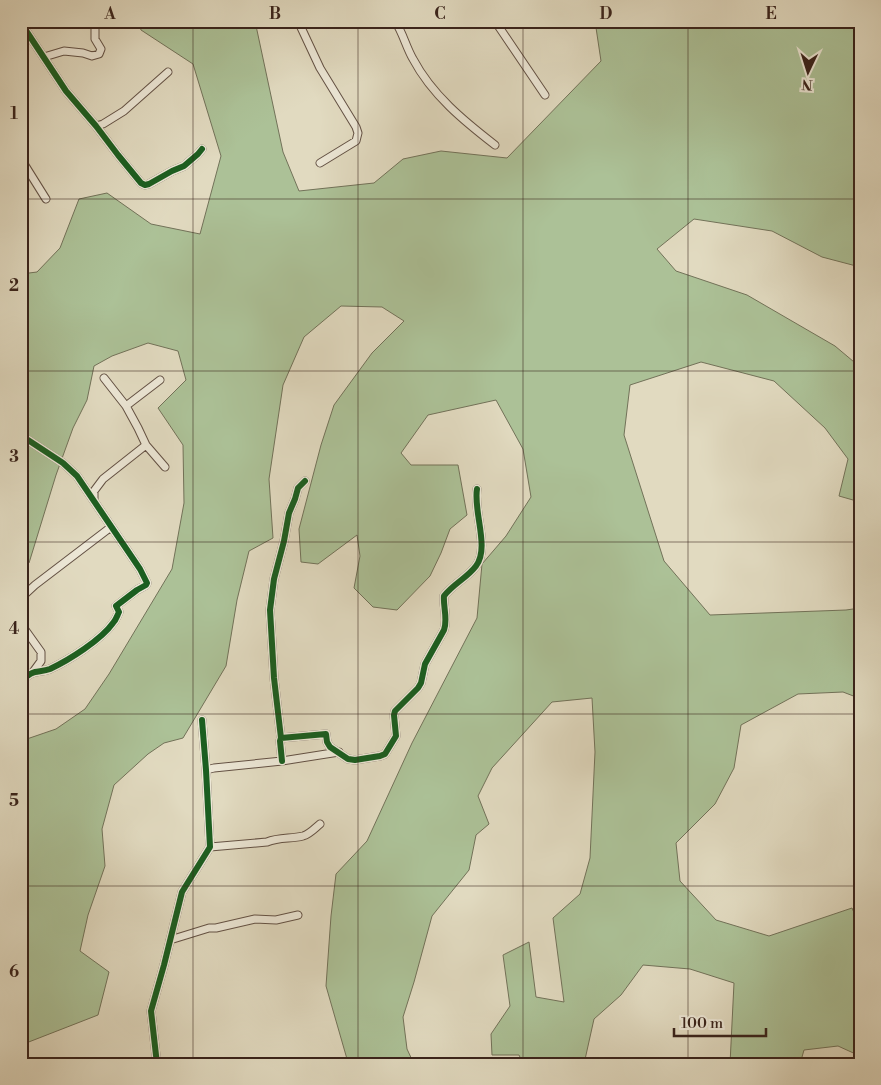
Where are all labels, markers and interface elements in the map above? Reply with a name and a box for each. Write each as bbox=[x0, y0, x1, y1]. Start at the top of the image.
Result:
text: A bbox=[103, 4, 116, 24]
text: B bbox=[269, 4, 281, 24]
text: C bbox=[434, 4, 446, 24]
text: D bbox=[600, 4, 613, 24]
text: E bbox=[765, 4, 777, 24]
north arrow bbox=[784, 48, 834, 98]
text: N bbox=[801, 75, 813, 93]
text: 1 bbox=[10, 104, 18, 124]
text: 2 bbox=[9, 276, 19, 296]
text: 3 bbox=[9, 447, 19, 467]
text: 4 bbox=[9, 619, 20, 639]
text: 5 bbox=[9, 791, 19, 811]
text: 6 bbox=[9, 962, 19, 982]
scale bar bbox=[674, 1005, 766, 1037]
text: 100 m bbox=[681, 1014, 723, 1033]

